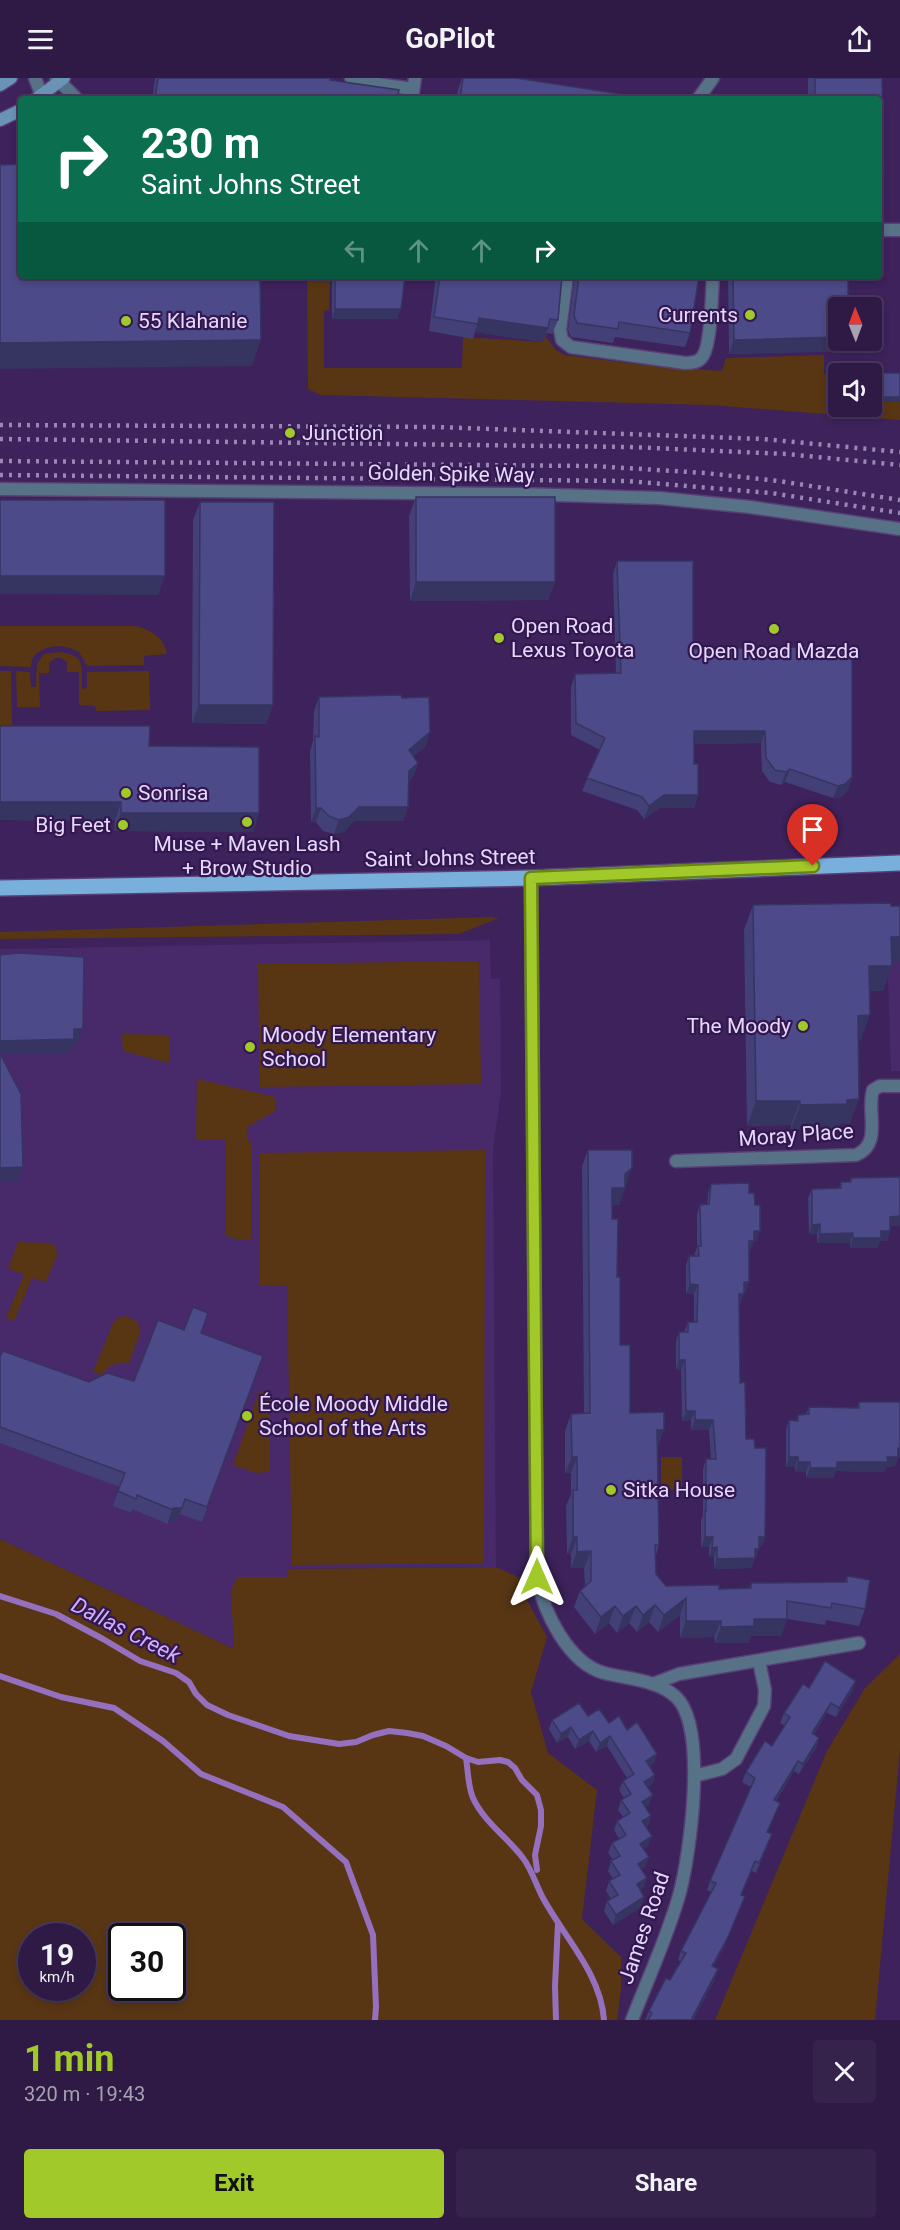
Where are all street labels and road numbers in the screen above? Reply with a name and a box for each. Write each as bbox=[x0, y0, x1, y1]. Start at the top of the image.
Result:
street label: Golden Spike Way bbox=[367, 461, 535, 487]
street label: Saint Johns Street bbox=[364, 845, 536, 871]
street label: Moray Place bbox=[738, 1119, 854, 1151]
street label: James Road bbox=[614, 1869, 674, 1987]

